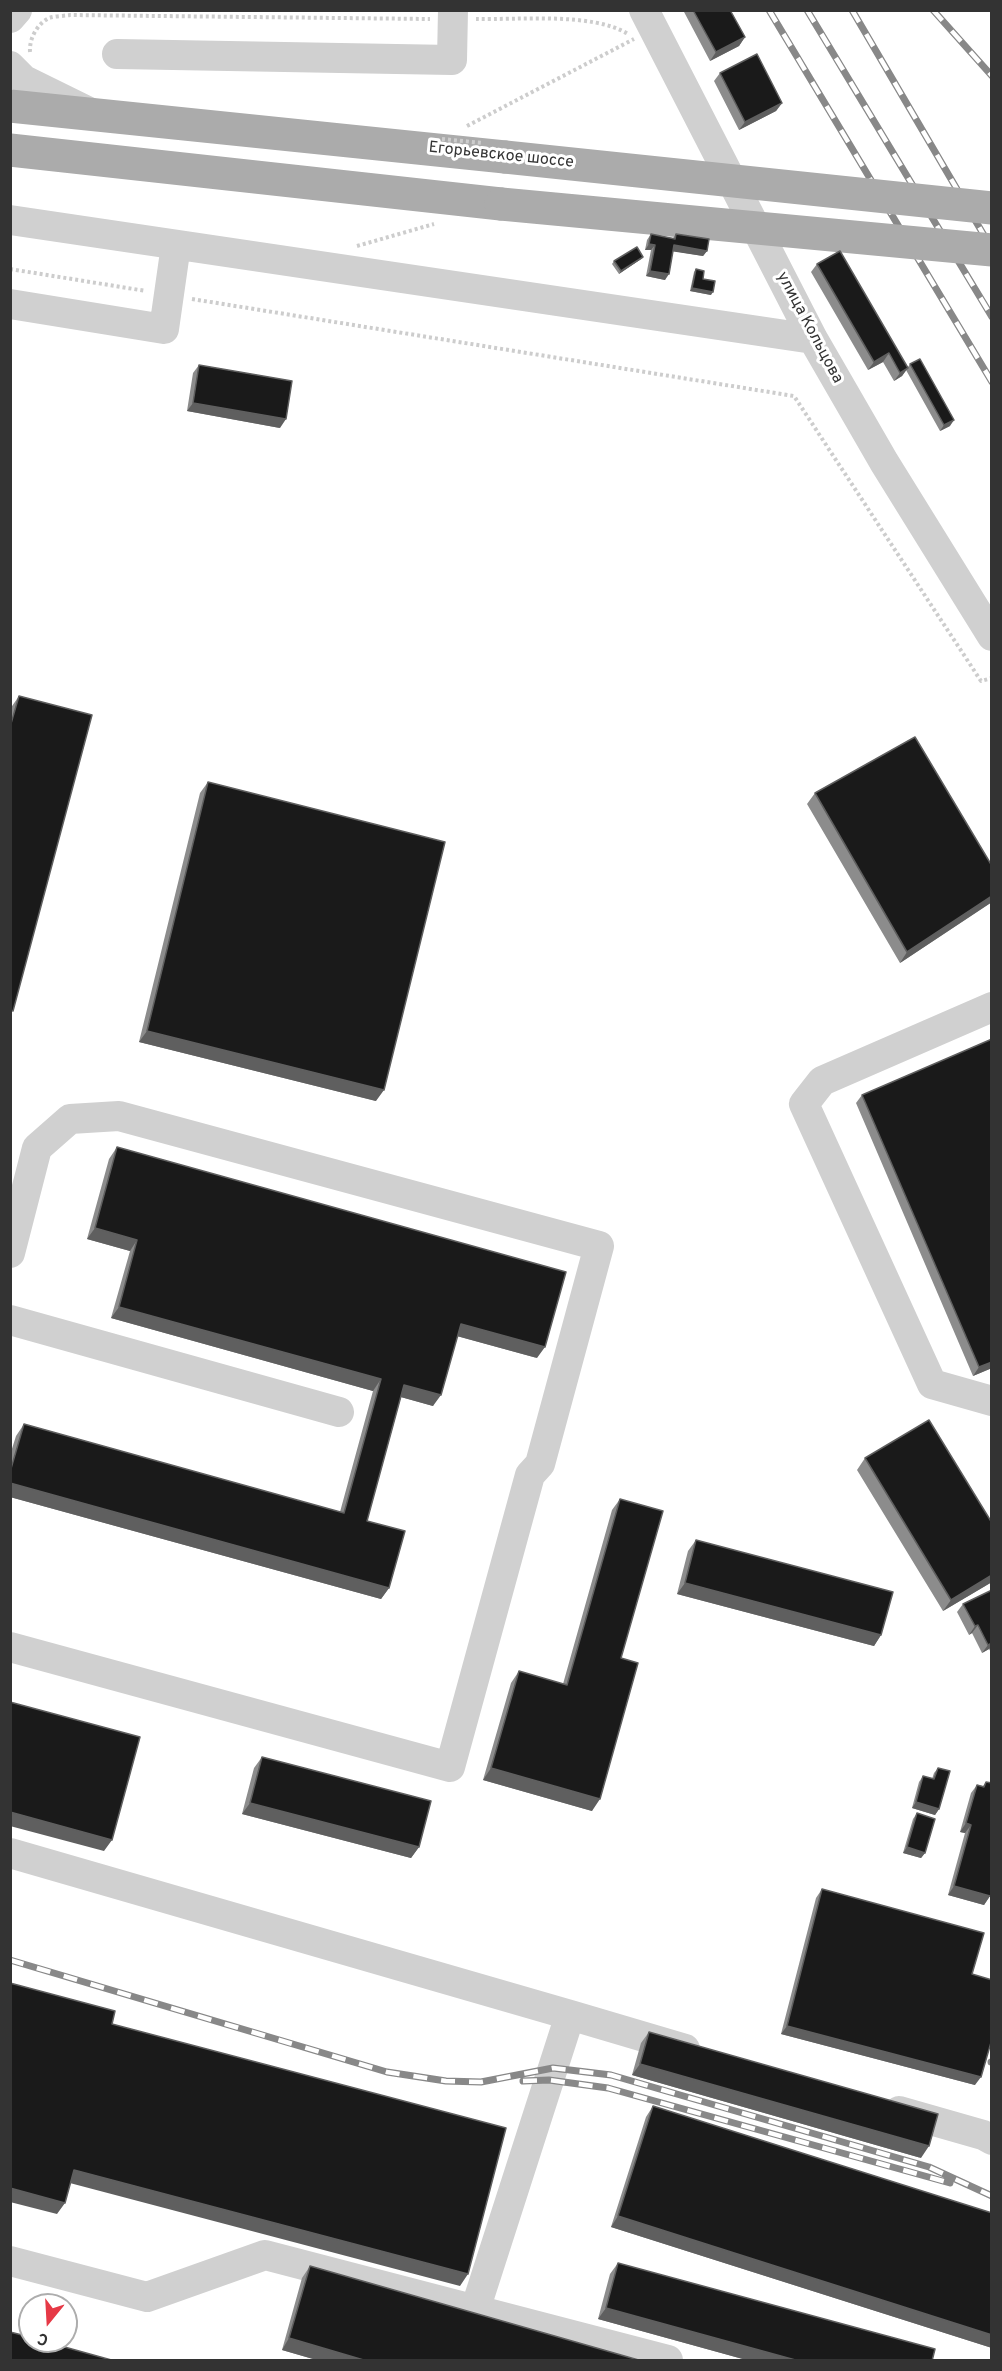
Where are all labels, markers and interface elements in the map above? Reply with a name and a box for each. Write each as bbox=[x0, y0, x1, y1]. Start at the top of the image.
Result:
street label: Егорьевское шоссе bbox=[427, 139, 575, 173]
street label: улица Кольцова bbox=[772, 269, 846, 387]
north arrow bbox=[18, 2293, 78, 2353]
text: С bbox=[35, 2327, 51, 2349]

